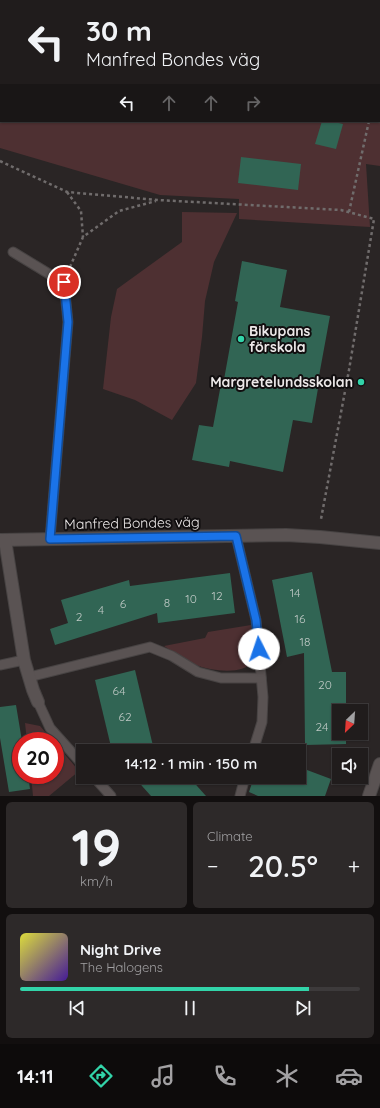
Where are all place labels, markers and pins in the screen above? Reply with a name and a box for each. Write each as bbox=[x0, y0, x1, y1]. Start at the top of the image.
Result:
pin bbox=[47, 265, 81, 299]
place label: Bikupans förskola bbox=[249, 322, 311, 356]
marker: Bikupans förskola bbox=[236, 334, 246, 344]
place label: Margretelundsskolan bbox=[210, 373, 353, 391]
marker: Margretelundsskolan bbox=[356, 377, 366, 387]

